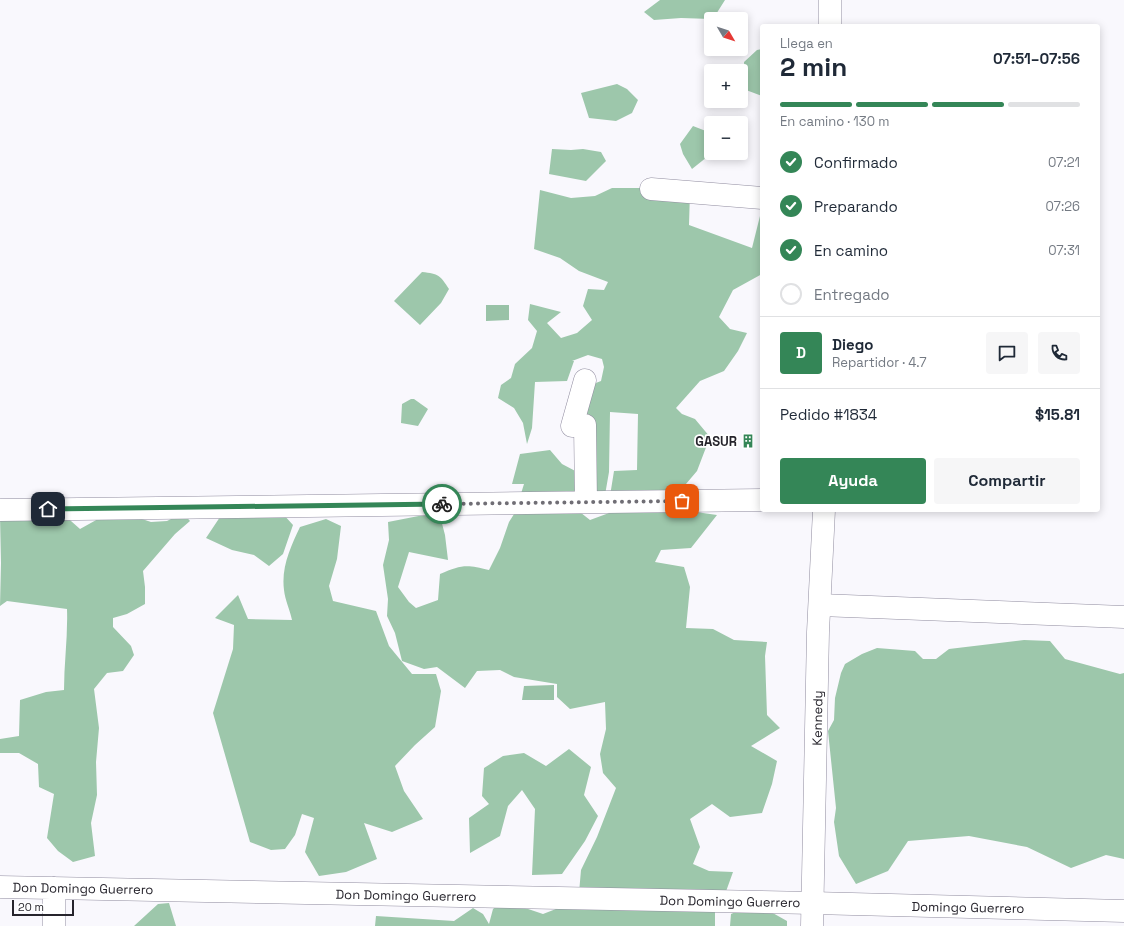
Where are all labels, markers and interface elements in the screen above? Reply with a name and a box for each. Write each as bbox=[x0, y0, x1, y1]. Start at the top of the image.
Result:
north arrow bbox=[704, 12, 748, 56]
map controls bbox=[704, 12, 748, 160]
text: Llega en bbox=[780, 35, 833, 52]
text: 07:51–07:56 bbox=[993, 49, 1080, 68]
text: 2 min bbox=[780, 50, 847, 84]
button: + bbox=[704, 64, 748, 108]
text: En camino · 130 m bbox=[780, 113, 890, 130]
button: − bbox=[704, 116, 748, 160]
icon: check bbox=[780, 151, 802, 173]
text: Confirmado bbox=[814, 153, 898, 172]
text: 07:21 bbox=[1048, 154, 1080, 171]
icon: check bbox=[780, 195, 802, 217]
text: Preparando bbox=[814, 197, 898, 216]
text: 07:26 bbox=[1045, 198, 1080, 215]
icon: check bbox=[780, 239, 802, 261]
text: En camino bbox=[814, 241, 888, 260]
text: 07:31 bbox=[1048, 242, 1080, 259]
text: Entregado bbox=[814, 285, 890, 304]
button: chat bbox=[986, 332, 1028, 374]
button: phone bbox=[1038, 332, 1080, 374]
text: Diego bbox=[832, 335, 873, 354]
text: D bbox=[796, 343, 806, 362]
text: Repartidor · 4.7 bbox=[832, 354, 927, 371]
text: Pedido #1834 bbox=[780, 405, 877, 424]
text: $15.81 bbox=[1035, 405, 1080, 424]
place label: GASUR bbox=[695, 433, 737, 450]
building icon: GASUR bbox=[740, 433, 756, 449]
button: Ayuda bbox=[780, 458, 926, 504]
button: Compartir bbox=[934, 458, 1080, 504]
courier bbox=[422, 484, 462, 524]
pin bbox=[665, 484, 699, 518]
icon: bag bbox=[671, 490, 693, 512]
pin bbox=[31, 492, 65, 526]
icon: bike bbox=[431, 493, 453, 515]
icon: home bbox=[37, 498, 59, 520]
street label: Kennedy bbox=[809, 690, 826, 746]
street label: Don Domingo Guerrero bbox=[12, 879, 154, 898]
street label: Don Domingo Guerrero bbox=[335, 886, 477, 905]
street label: Don Domingo Guerrero bbox=[659, 892, 801, 911]
scale bar bbox=[12, 898, 74, 917]
street label: Domingo Guerrero bbox=[911, 898, 1025, 917]
text: 20 m bbox=[18, 900, 44, 914]

